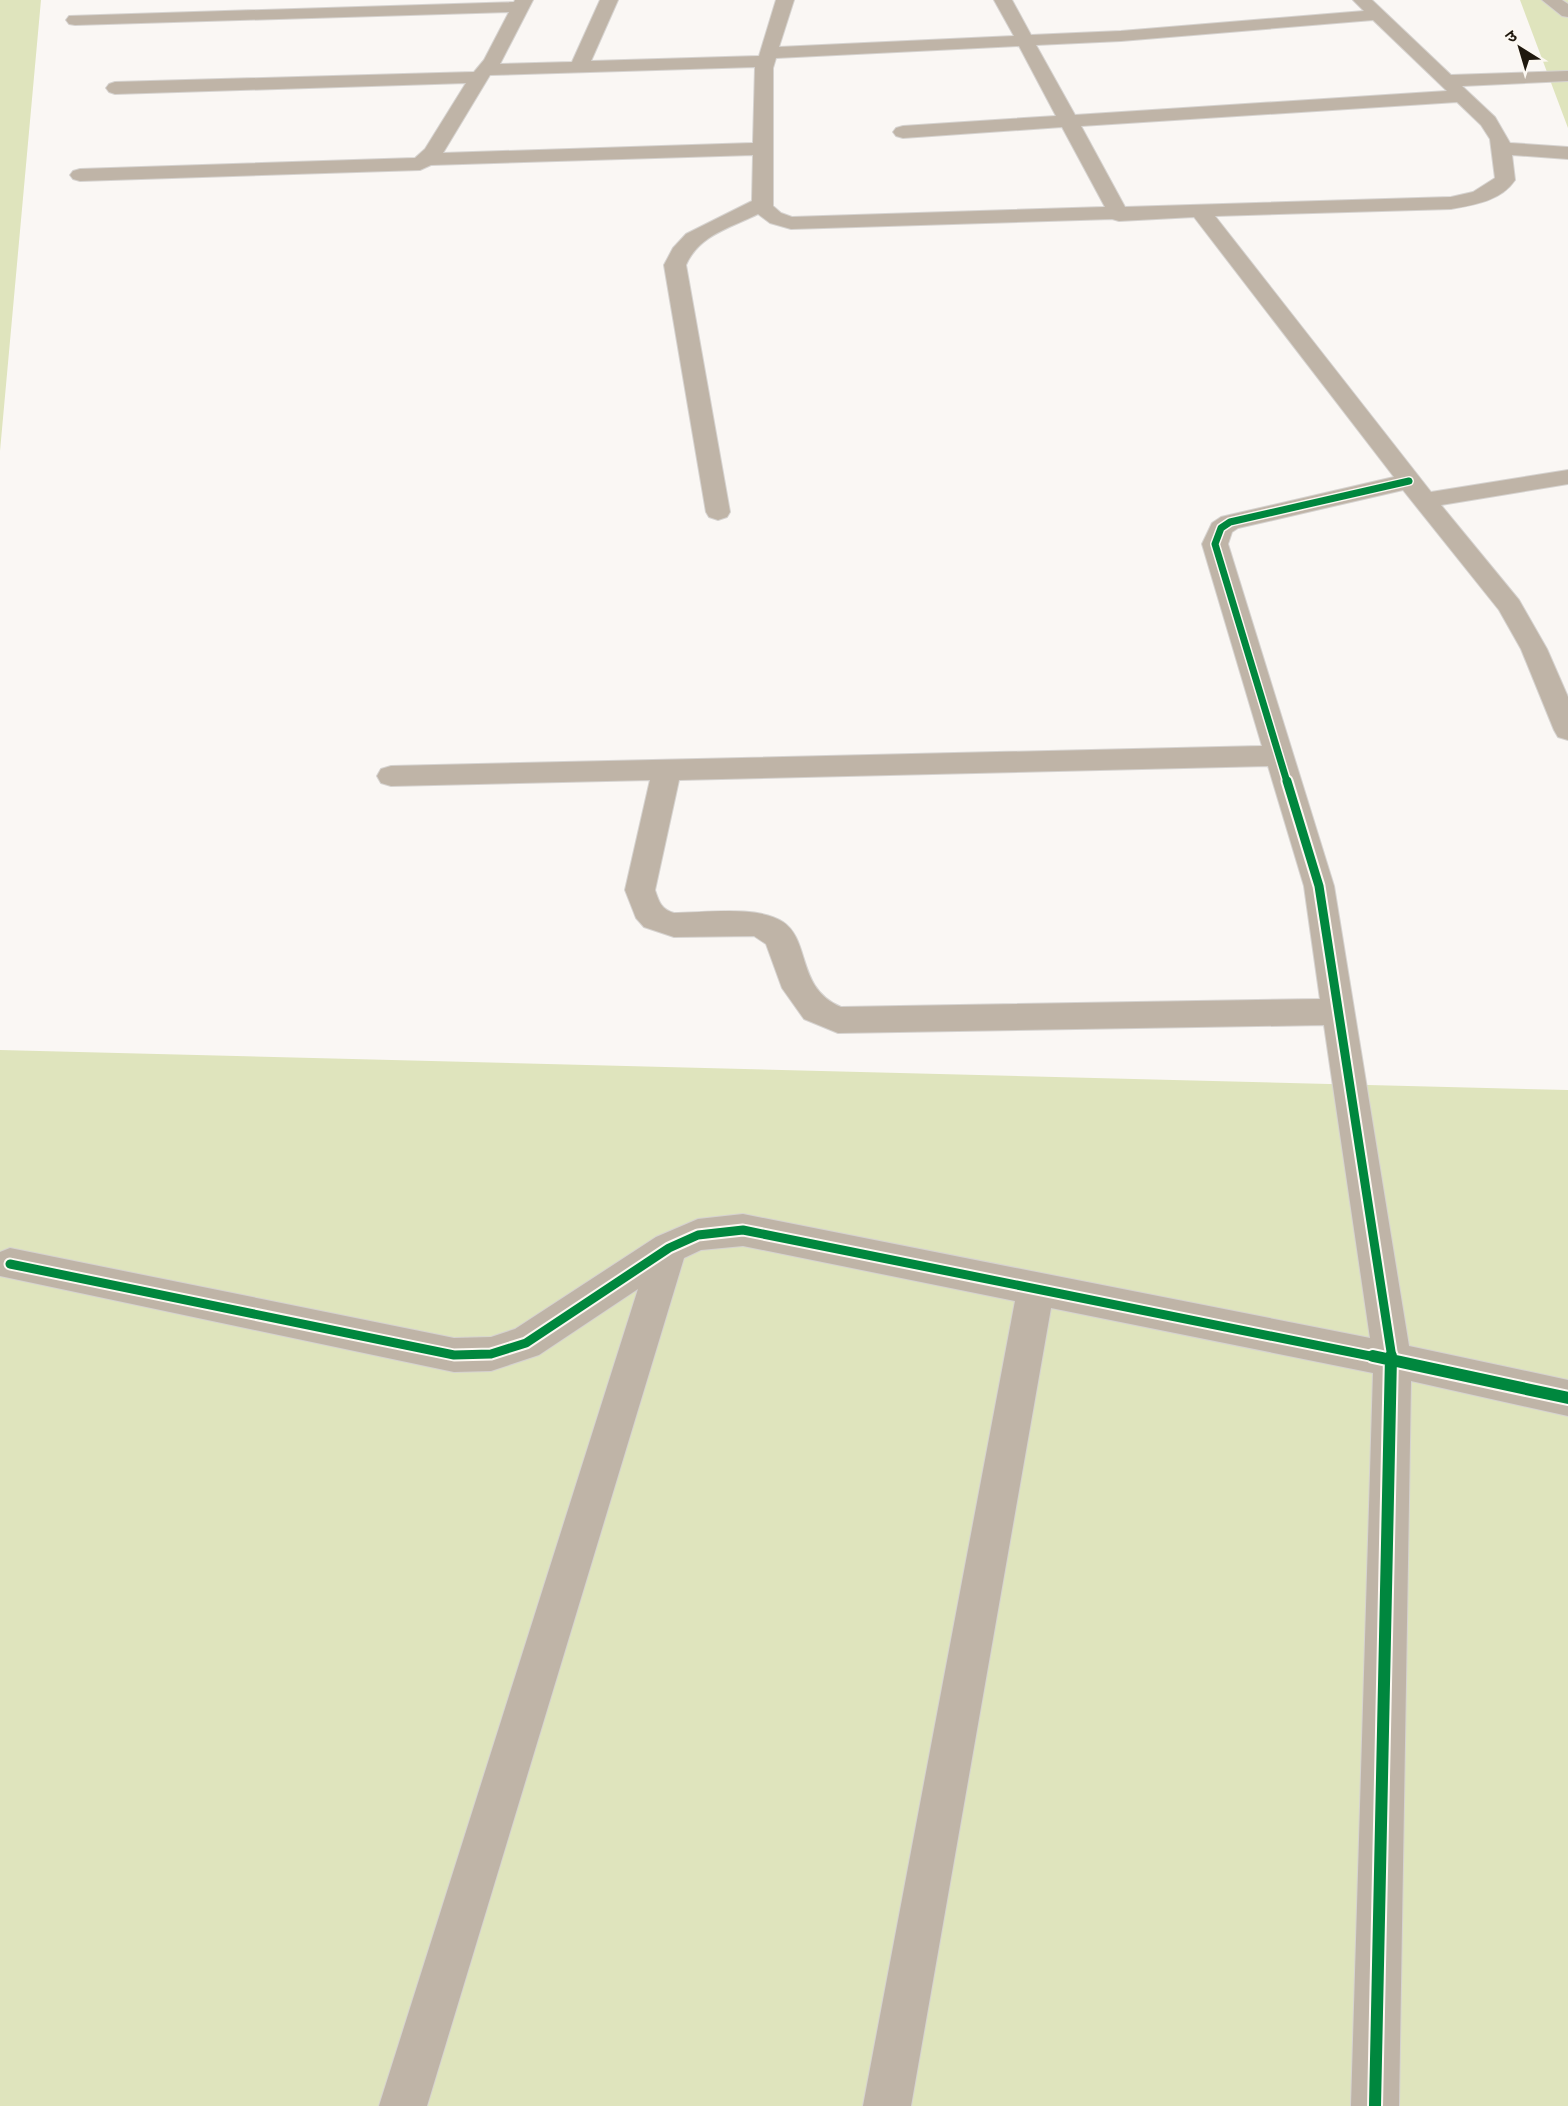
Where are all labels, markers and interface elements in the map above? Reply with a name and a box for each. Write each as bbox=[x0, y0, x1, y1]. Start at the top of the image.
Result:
north arrow bbox=[1490, 18, 1550, 78]
text: उ bbox=[1502, 26, 1521, 47]

